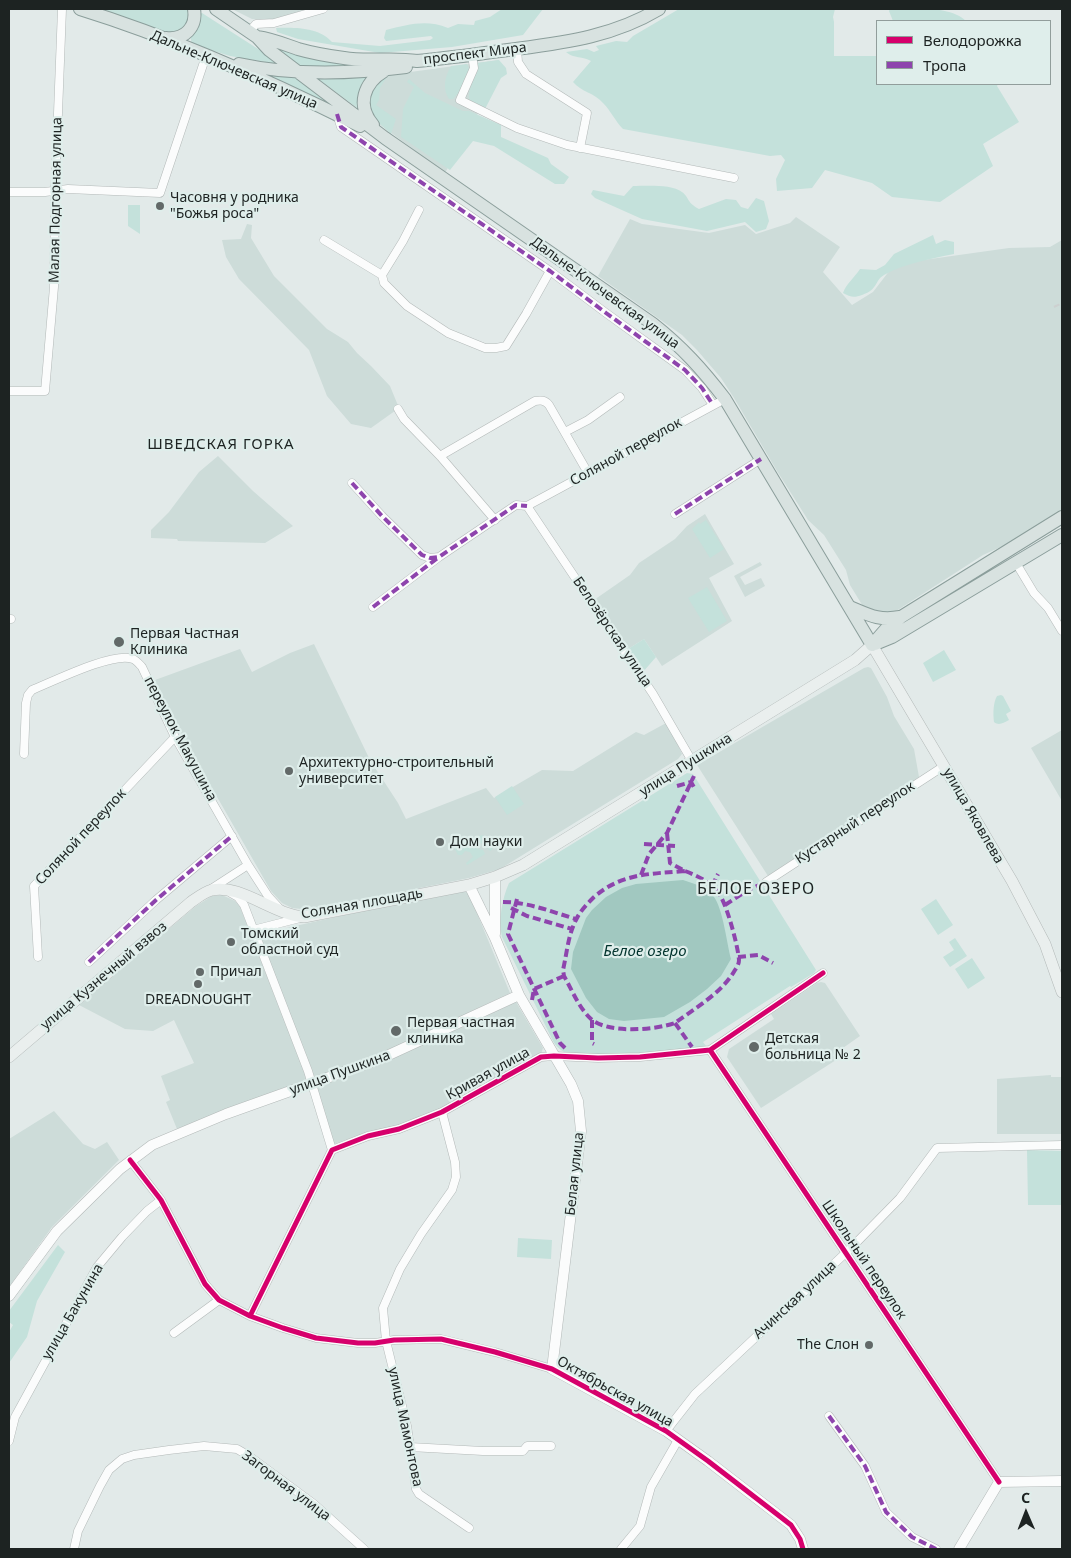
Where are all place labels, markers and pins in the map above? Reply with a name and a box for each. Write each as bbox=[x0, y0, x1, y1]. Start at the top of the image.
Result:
place label: Часовня у родника "Божья роса" bbox=[170, 190, 299, 222]
marker: Часовня у родника "Божья роса" bbox=[154, 200, 166, 212]
place label: Первая Частная Клиника bbox=[130, 626, 239, 658]
marker: Первая Частная Клиника bbox=[112, 635, 126, 649]
place label: Архитектурно-строительный университет bbox=[299, 755, 494, 788]
marker: Архитектурно-строительный университет bbox=[283, 765, 295, 777]
place label: Дом науки bbox=[450, 834, 522, 850]
marker: Дом науки bbox=[434, 836, 446, 848]
place label: Томский областной суд bbox=[241, 926, 338, 959]
marker: Томский областной суд bbox=[225, 936, 237, 948]
place label: Причал bbox=[210, 964, 262, 980]
marker: Причал bbox=[194, 966, 206, 978]
marker: DREADNOUGHT bbox=[192, 978, 204, 990]
place label: DREADNOUGHT bbox=[145, 992, 251, 1008]
place label: Первая частная клиника bbox=[407, 1015, 515, 1048]
marker: Первая частная клиника bbox=[389, 1024, 403, 1038]
place label: Детская больница № 2 bbox=[765, 1031, 861, 1064]
marker: Детская больница № 2 bbox=[747, 1040, 761, 1054]
place label: The Слон bbox=[797, 1337, 859, 1353]
marker: The Слон bbox=[863, 1339, 875, 1351]

